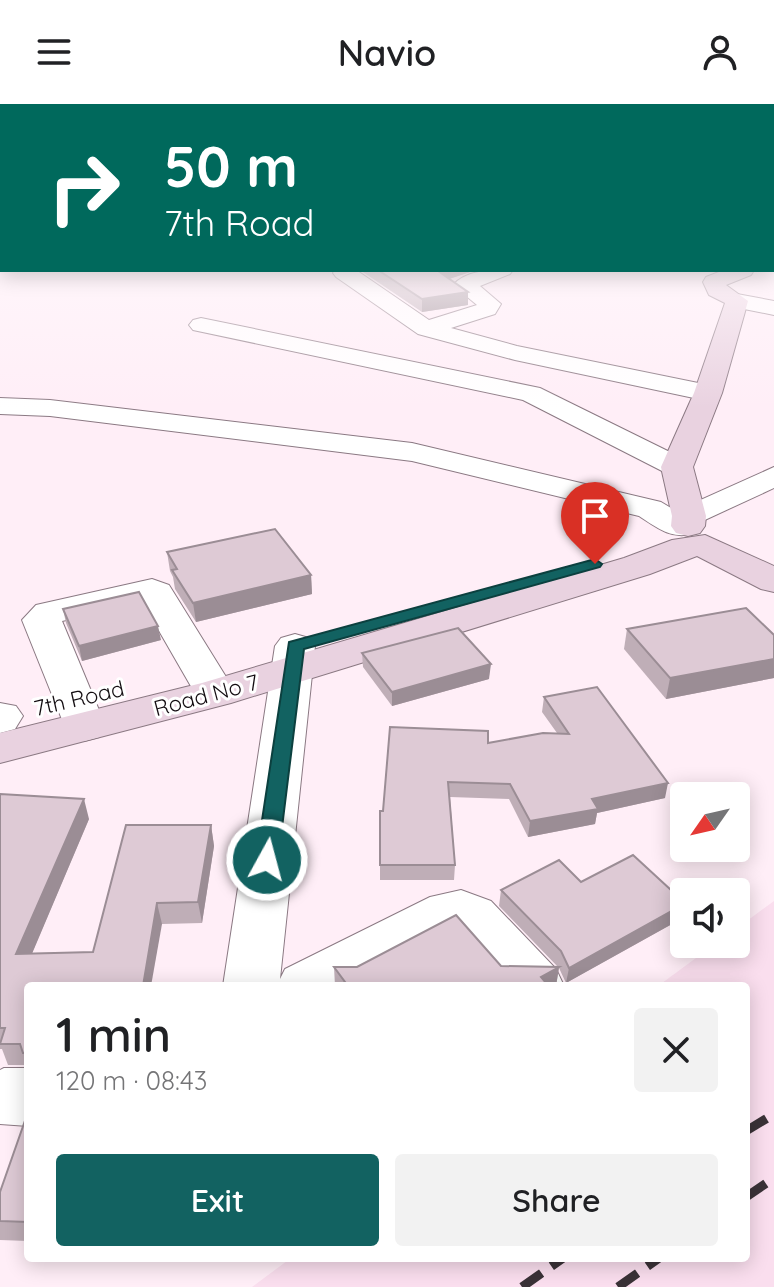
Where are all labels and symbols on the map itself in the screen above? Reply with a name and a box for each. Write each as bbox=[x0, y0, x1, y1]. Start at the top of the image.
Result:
pin bbox=[561, 482, 629, 564]
street label: Road No 7 bbox=[151, 668, 261, 722]
street label: 7th Road bbox=[31, 674, 127, 722]
north arrow bbox=[670, 782, 750, 862]
position arrow bbox=[225, 818, 309, 902]

